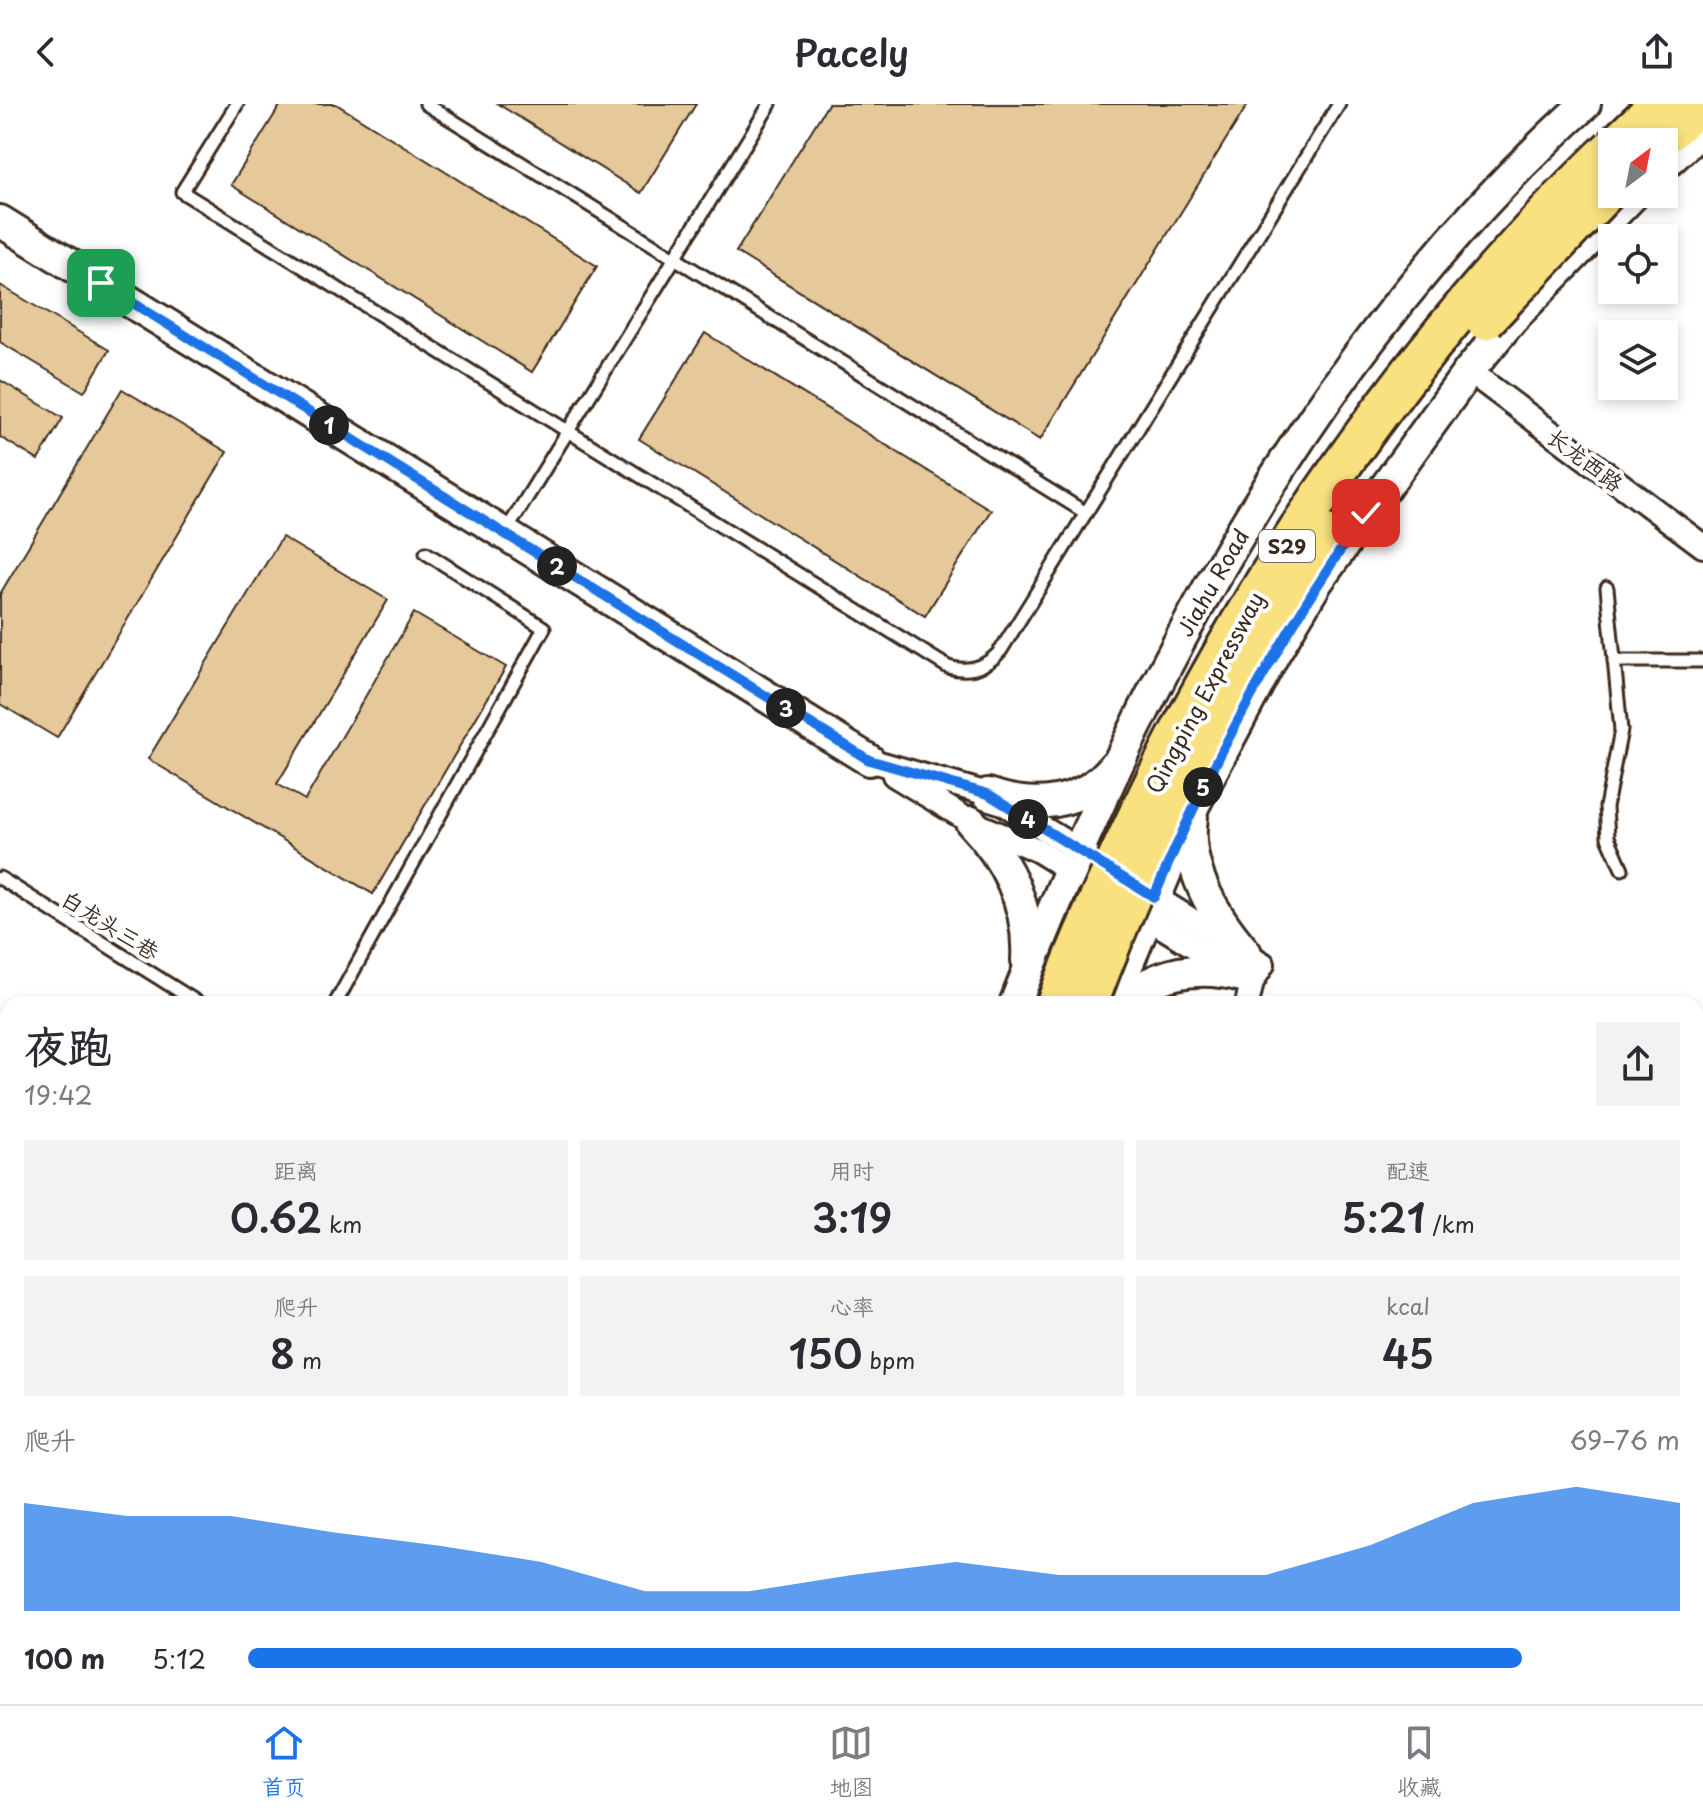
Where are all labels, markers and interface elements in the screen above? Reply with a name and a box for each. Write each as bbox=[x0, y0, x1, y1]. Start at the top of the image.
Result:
text: Pacely bbox=[794, 25, 909, 79]
icon: back bbox=[24, 30, 68, 74]
icon: share bbox=[1635, 30, 1679, 74]
north arrow bbox=[1598, 128, 1678, 208]
map controls bbox=[1598, 128, 1678, 400]
button: locate bbox=[1598, 224, 1678, 304]
pin bbox=[67, 249, 135, 317]
icon: arrive bbox=[79, 261, 123, 305]
button: layers bbox=[1598, 320, 1678, 400]
pin: 1 bbox=[309, 405, 349, 445]
text: 1 bbox=[324, 408, 334, 441]
street label: 长龙西路 bbox=[1541, 419, 1631, 499]
pin bbox=[1332, 479, 1400, 547]
icon: check bbox=[1344, 491, 1388, 535]
street label: Jiahu Road bbox=[1168, 522, 1256, 642]
road number: S29 bbox=[1259, 530, 1315, 562]
pin: 2 bbox=[537, 546, 577, 586]
text: 2 bbox=[549, 549, 565, 582]
street label: Qingping Expressway bbox=[1137, 585, 1271, 799]
pin: 3 bbox=[766, 688, 806, 728]
text: 3 bbox=[779, 691, 793, 724]
pin: 5 bbox=[1183, 767, 1223, 807]
text: 5 bbox=[1196, 770, 1210, 803]
pin: 4 bbox=[1008, 799, 1048, 839]
text: 4 bbox=[1021, 802, 1035, 835]
street label: 白龙头三巷 bbox=[56, 881, 166, 967]
text: 夜跑 bbox=[24, 1012, 112, 1078]
button: share bbox=[1596, 1022, 1680, 1106]
text: 19:42 bbox=[24, 1075, 93, 1114]
text: 距离 bbox=[274, 1153, 318, 1186]
text: 用时 bbox=[830, 1153, 874, 1186]
text: 配速 bbox=[1386, 1153, 1430, 1186]
text: 0.62 bbox=[230, 1186, 322, 1247]
text: 3:19 bbox=[812, 1186, 892, 1247]
text: 5:21 bbox=[1341, 1186, 1425, 1247]
text: km bbox=[322, 1207, 362, 1240]
text: /km bbox=[1425, 1207, 1475, 1240]
text: 爬升 bbox=[274, 1289, 318, 1322]
text: 心率 bbox=[830, 1289, 874, 1322]
text: kcal bbox=[1386, 1289, 1430, 1322]
text: 8 bbox=[270, 1322, 295, 1383]
text: 150 bbox=[789, 1322, 862, 1383]
text: 45 bbox=[1382, 1322, 1434, 1383]
text: m bbox=[295, 1343, 322, 1376]
text: bpm bbox=[862, 1343, 915, 1376]
text: 爬升 bbox=[24, 1420, 76, 1459]
text: 69–76 m bbox=[1570, 1420, 1680, 1459]
text: 100 m bbox=[24, 1639, 105, 1678]
text: 5:12 bbox=[152, 1639, 206, 1678]
tab: 首页 bbox=[262, 1721, 306, 1802]
tab: 地图 bbox=[829, 1721, 873, 1802]
tab: 收藏 bbox=[1397, 1721, 1441, 1802]

